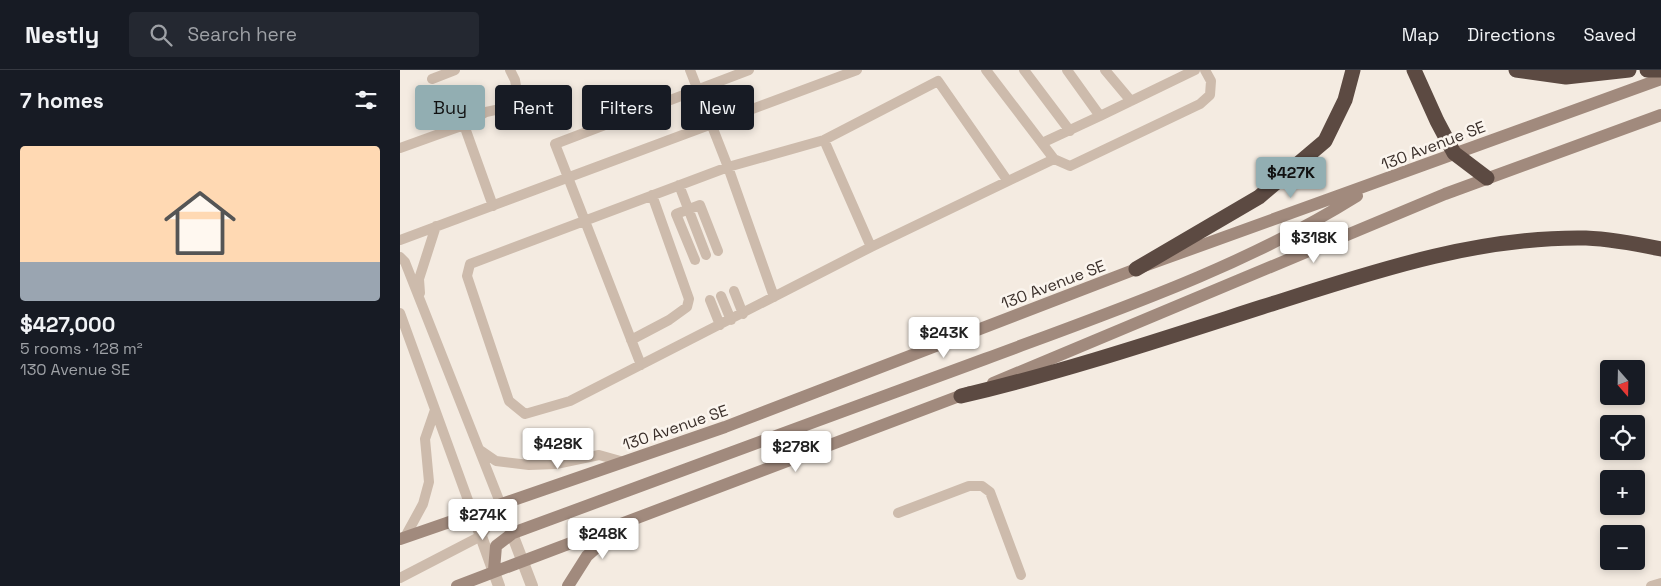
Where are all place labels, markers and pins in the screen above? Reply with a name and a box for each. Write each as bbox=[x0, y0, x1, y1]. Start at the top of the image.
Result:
pin: $427K bbox=[1256, 156, 1326, 199]
pin: $318K bbox=[1279, 222, 1349, 264]
pin: $243K bbox=[909, 316, 979, 359]
pin: $428K bbox=[523, 428, 593, 470]
pin: $278K bbox=[761, 430, 831, 473]
pin: $274K bbox=[448, 498, 518, 541]
pin: $248K bbox=[568, 518, 638, 560]

